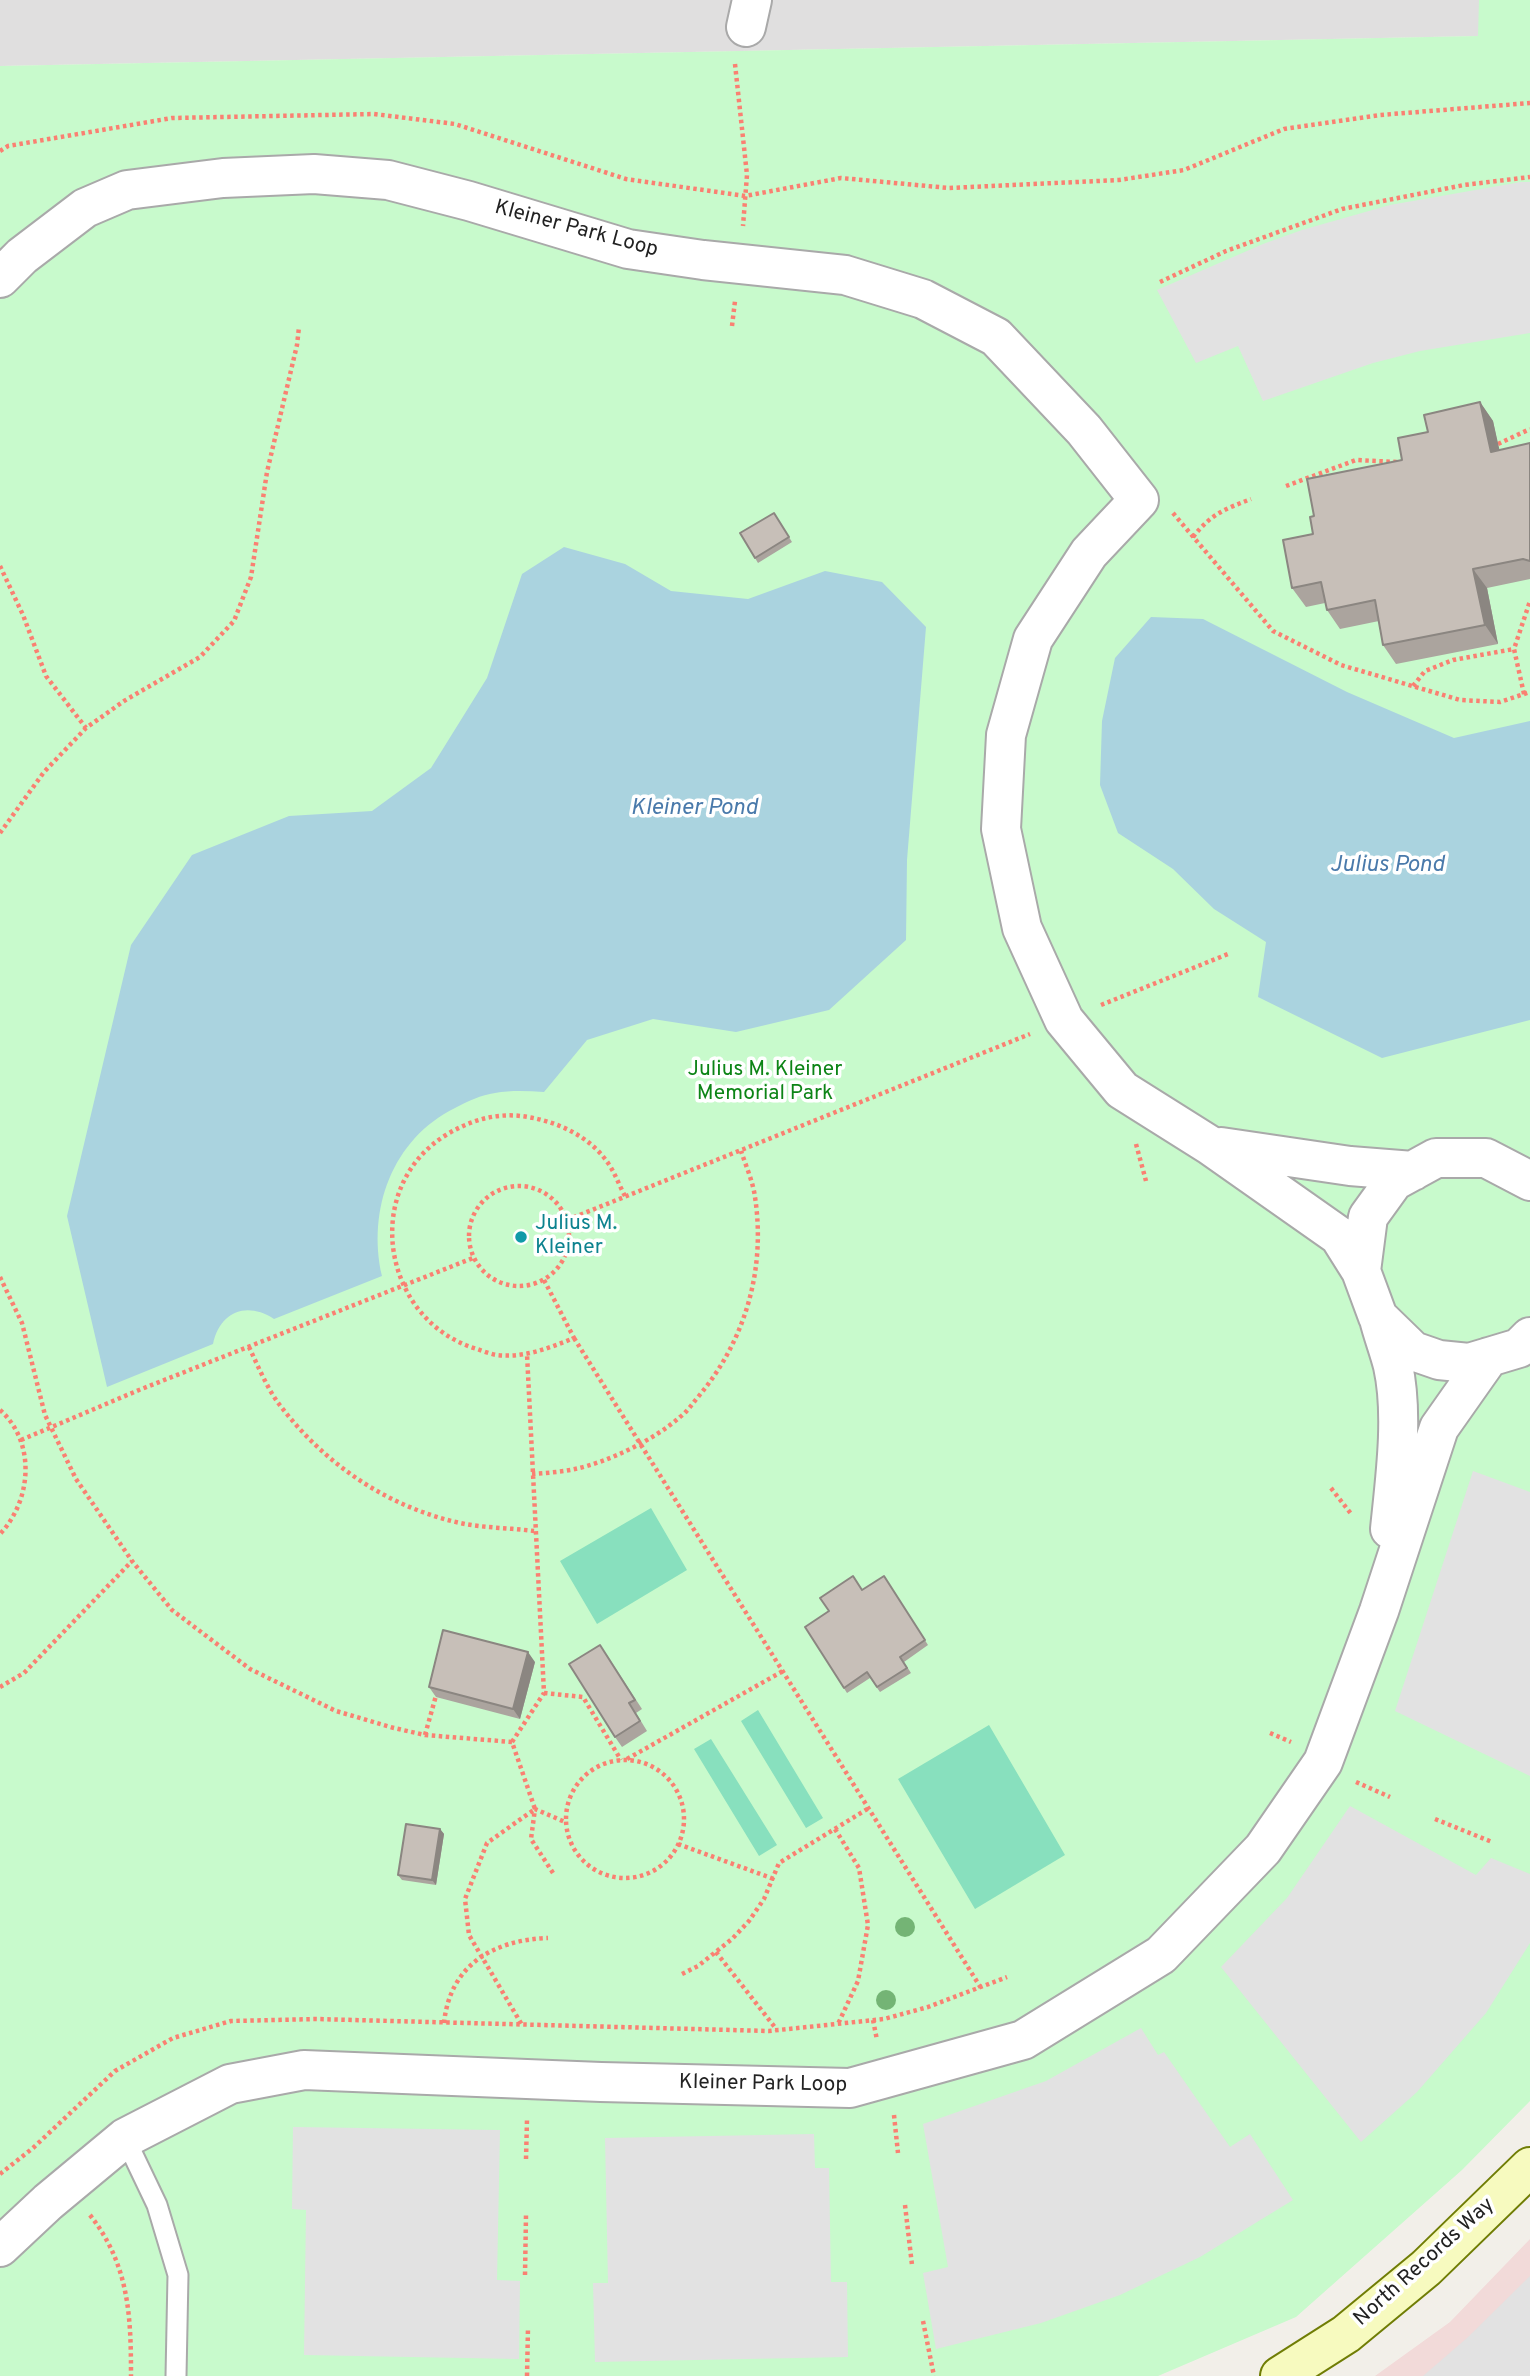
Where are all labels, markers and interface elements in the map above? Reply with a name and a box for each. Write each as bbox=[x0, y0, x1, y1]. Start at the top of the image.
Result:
street label: Kleiner Park Loop bbox=[491, 196, 661, 264]
water label: Kleiner Pond bbox=[631, 795, 757, 823]
water label: Julius Pond bbox=[1330, 852, 1444, 880]
park label: Julius M. Kleiner Memorial Park bbox=[688, 1058, 842, 1108]
place label: Julius M. Kleiner bbox=[535, 1212, 617, 1262]
marker: Julius M. Kleiner bbox=[513, 1229, 529, 1245]
street label: Kleiner Park Loop bbox=[679, 2071, 847, 2099]
street label: North Records Way bbox=[1350, 2193, 1500, 2333]

